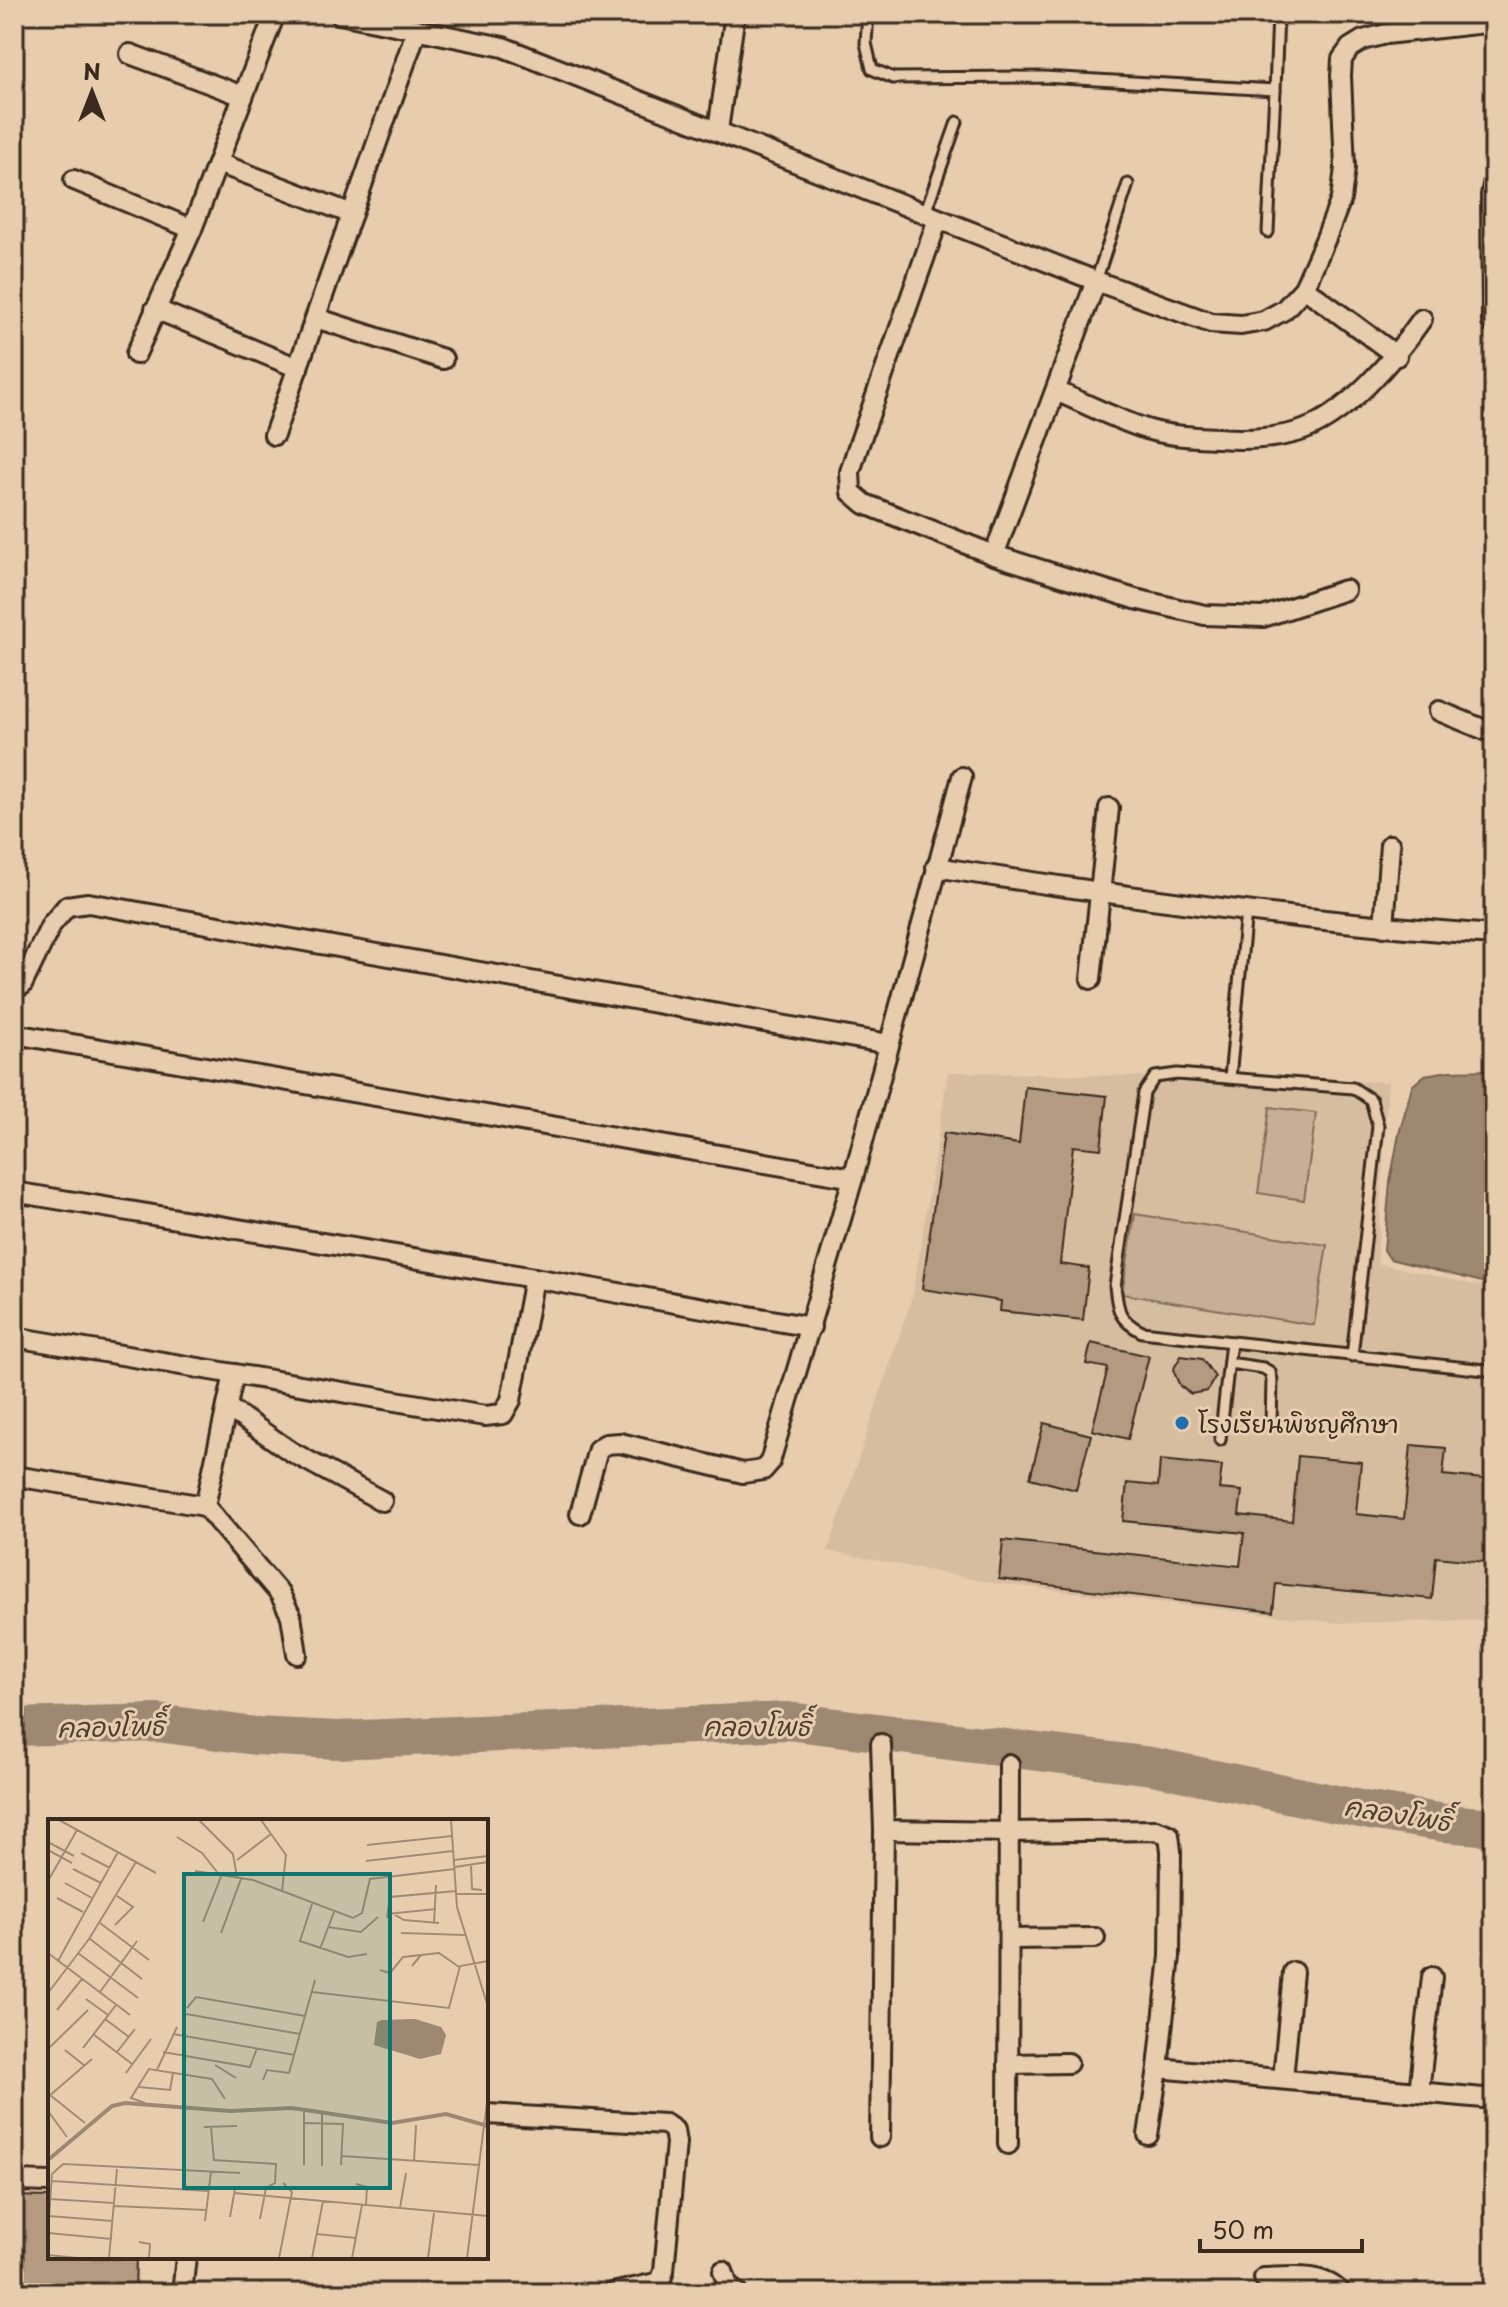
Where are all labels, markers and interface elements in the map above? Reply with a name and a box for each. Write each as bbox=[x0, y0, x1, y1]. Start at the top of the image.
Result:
north arrow bbox=[52, 52, 132, 132]
text: N bbox=[83, 54, 101, 87]
place label: โรงเรียนพิชญศึกษา bbox=[1198, 1405, 1399, 1441]
marker: โรงเรียนพิชญศึกษา bbox=[1173, 1414, 1191, 1432]
water label: คลองโพธิ์ bbox=[57, 1704, 172, 1746]
water label: คลองโพธิ์ bbox=[703, 1704, 818, 1745]
water label: คลองโพธิ์ bbox=[1342, 1783, 1462, 1842]
inset map bbox=[48, 1819, 488, 2259]
scale bar bbox=[1200, 2203, 1362, 2253]
text: 50 m bbox=[1212, 2211, 1274, 2247]

